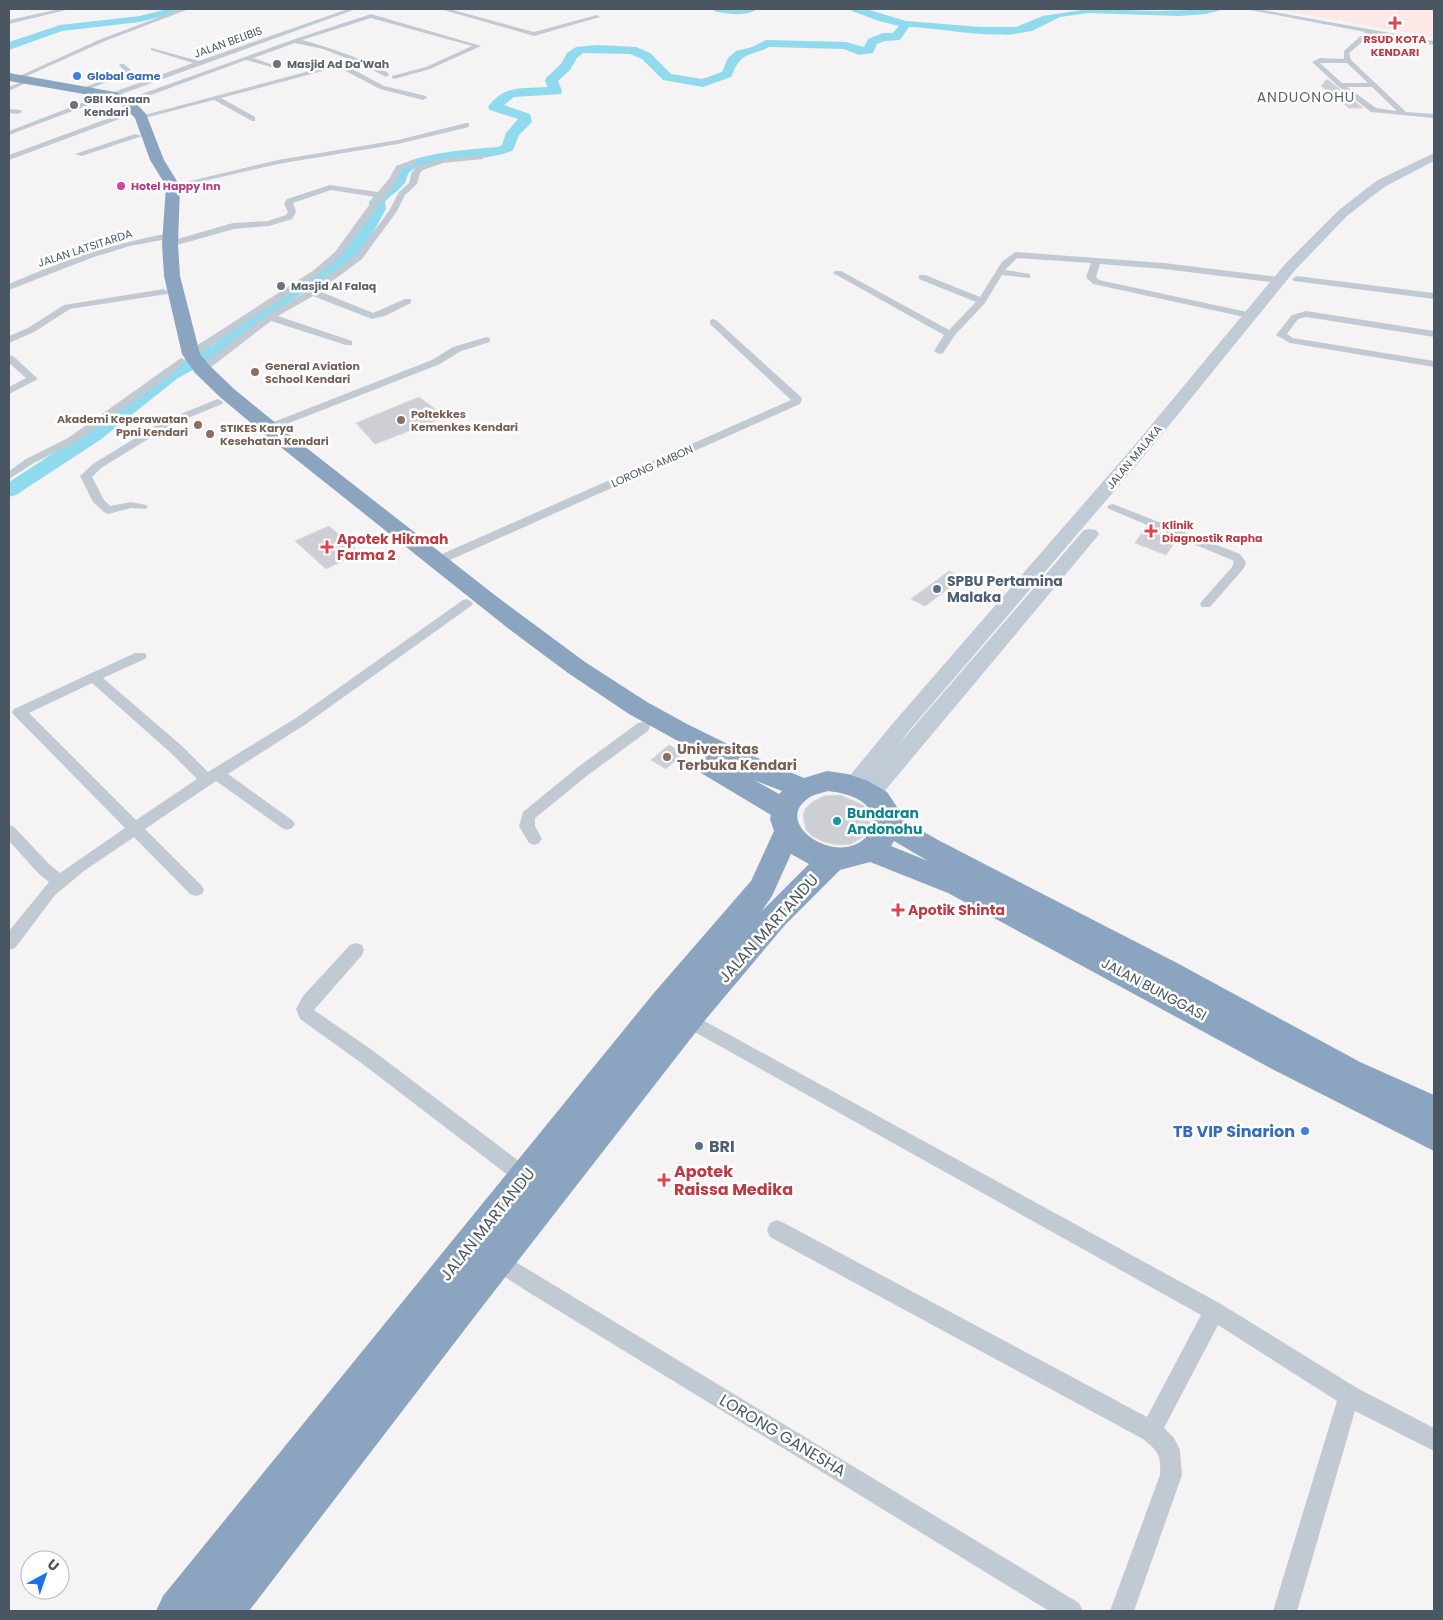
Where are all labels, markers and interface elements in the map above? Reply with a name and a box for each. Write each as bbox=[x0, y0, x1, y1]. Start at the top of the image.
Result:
marker: RSUD KOTA KENDARI bbox=[1388, 16, 1402, 30]
street label: JALAN BELIBIS bbox=[192, 22, 264, 62]
place label: RSUD KOTA KENDARI bbox=[1364, 31, 1426, 60]
place label: Masjid Ad Da'Wah bbox=[287, 56, 389, 72]
marker: Masjid Ad Da'Wah bbox=[271, 58, 283, 70]
place label: Global Game bbox=[87, 68, 161, 84]
marker: Global Game bbox=[71, 70, 83, 82]
district label: ANDUONOHU bbox=[1257, 87, 1355, 107]
place label: GBI Kanaan Kendari bbox=[84, 91, 150, 120]
marker: GBI Kanaan Kendari bbox=[68, 99, 80, 111]
place label: Hotel Happy Inn bbox=[131, 178, 221, 194]
marker: Hotel Happy Inn bbox=[115, 180, 127, 192]
street label: JALAN LATSITARDA bbox=[36, 225, 135, 271]
place label: Masjid Al Falaq bbox=[291, 278, 376, 294]
marker: Masjid Al Falaq bbox=[275, 280, 287, 292]
place label: General Aviation School Kendari bbox=[265, 358, 360, 387]
marker: General Aviation School Kendari bbox=[249, 366, 261, 378]
place label: Poltekkes Kemenkes Kendari bbox=[411, 406, 518, 435]
place label: Akademi Keperawatan Ppni Kendari bbox=[57, 411, 188, 440]
marker: Poltekkes Kemenkes Kendari bbox=[395, 414, 407, 426]
marker: Akademi Keperawatan Ppni Kendari bbox=[192, 419, 204, 431]
place label: STIKES Karya Kesehatan Kendari bbox=[220, 420, 329, 449]
street label: JALAN MALAKA bbox=[1102, 421, 1166, 492]
marker: STIKES Karya Kesehatan Kendari bbox=[204, 428, 216, 440]
street label: LORONG AMBON bbox=[609, 441, 695, 491]
place label: Klinik Diagnostik Rapha bbox=[1162, 517, 1263, 546]
marker: Klinik Diagnostik Rapha bbox=[1144, 524, 1158, 538]
place label: Apotek Hikmah Farma 2 bbox=[337, 529, 448, 565]
marker: Apotek Hikmah Farma 2 bbox=[321, 541, 333, 553]
place label: SPBU Pertamina Malaka bbox=[947, 571, 1063, 607]
marker: SPBU Pertamina Malaka bbox=[931, 583, 943, 595]
place label: Universitas Terbuka Kendari bbox=[677, 739, 797, 775]
marker: Universitas Terbuka Kendari bbox=[661, 751, 673, 763]
place label: Bundaran Andonohu bbox=[847, 803, 922, 839]
marker: Bundaran Andonohu bbox=[831, 815, 843, 827]
street label: JALAN MARTANDU bbox=[713, 869, 824, 988]
place label: Apotik Shinta bbox=[908, 900, 1005, 920]
marker: Apotik Shinta bbox=[892, 904, 904, 916]
street label: JALAN BUNGGASI bbox=[1098, 953, 1210, 1025]
place label: TB VIP Sinarion bbox=[1173, 1120, 1295, 1143]
marker: TB VIP Sinarion bbox=[1299, 1125, 1311, 1137]
place label: BRI bbox=[709, 1135, 735, 1158]
marker: BRI bbox=[693, 1140, 705, 1152]
place label: Apotek Raissa Medika bbox=[674, 1160, 793, 1201]
street label: JALAN MARTANDU bbox=[435, 1163, 540, 1286]
marker: Apotek Raissa Medika bbox=[658, 1174, 670, 1186]
street label: LORONG GANESHA bbox=[715, 1389, 850, 1482]
north arrow bbox=[20, 1550, 70, 1600]
text: U bbox=[43, 1554, 64, 1576]

